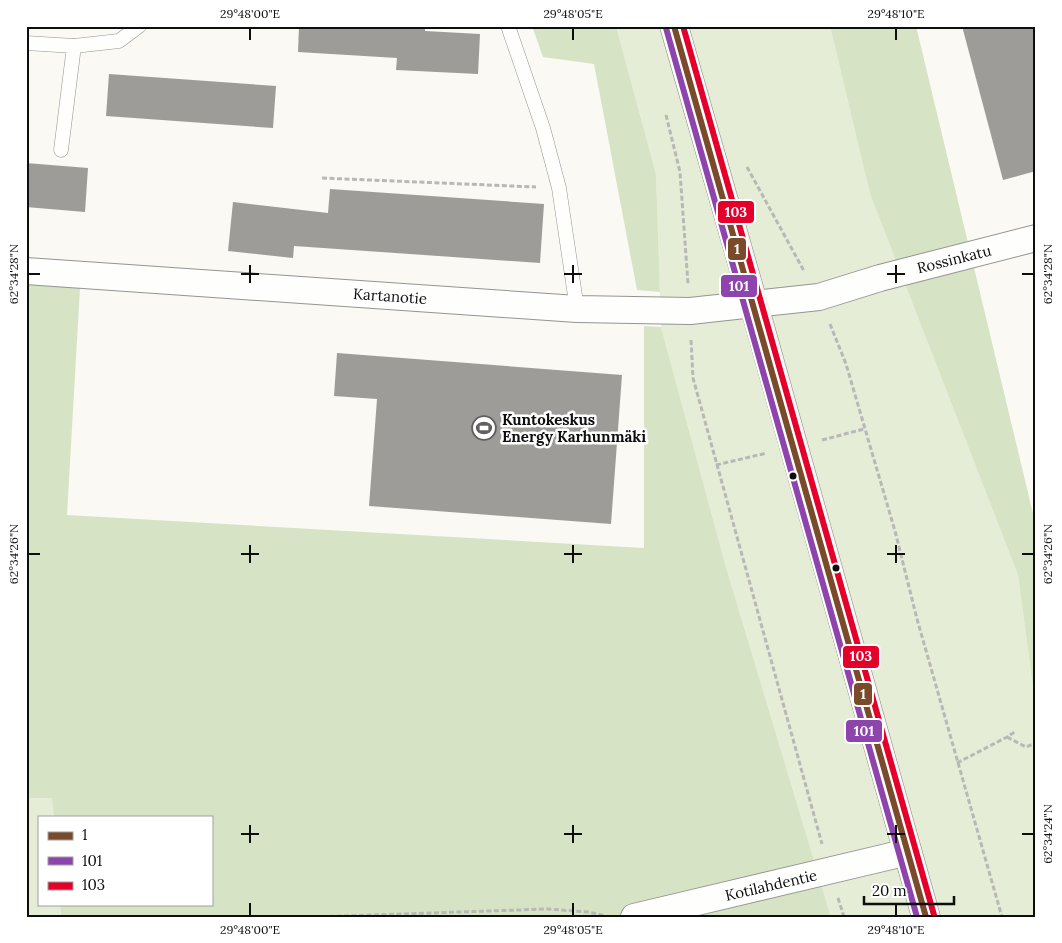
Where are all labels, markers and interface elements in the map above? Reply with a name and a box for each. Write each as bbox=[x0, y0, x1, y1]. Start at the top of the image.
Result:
text: 29°48'00"E bbox=[220, 6, 280, 21]
text: 29°48'05"E bbox=[543, 6, 603, 21]
text: 29°48'10"E bbox=[867, 6, 925, 21]
line badge: 103 bbox=[717, 200, 755, 224]
text: 103 bbox=[725, 203, 747, 221]
line badge: 1 bbox=[727, 237, 747, 261]
text: 1 bbox=[734, 240, 740, 258]
street label: Rossinkatu bbox=[915, 241, 993, 277]
text: 62°34'28"N bbox=[6, 244, 21, 304]
text: 62°34'28"N bbox=[1040, 244, 1055, 304]
line badge: 101 bbox=[720, 274, 758, 298]
text: 101 bbox=[729, 277, 749, 295]
street label: Kartanotie bbox=[352, 284, 428, 308]
place label: Kuntokeskus Energy Karhunmäki bbox=[502, 410, 646, 446]
sports icon: Kuntokeskus Energy Karhunmäki bbox=[471, 415, 497, 441]
unlabelled marker bbox=[788, 471, 798, 481]
text: 62°34'26"N bbox=[6, 524, 21, 584]
text: 62°34'26"N bbox=[1040, 524, 1055, 584]
unlabelled marker bbox=[831, 563, 841, 573]
line badge: 103 bbox=[842, 645, 880, 669]
text: 103 bbox=[850, 647, 872, 665]
line badge: 1 bbox=[853, 682, 873, 706]
text: 1 bbox=[860, 685, 866, 703]
line badge: 101 bbox=[845, 719, 883, 743]
text: 101 bbox=[854, 722, 874, 740]
text: 62°34'24"N bbox=[1040, 804, 1055, 864]
legend bbox=[38, 816, 212, 906]
text: 1 bbox=[82, 825, 87, 844]
text: 101 bbox=[82, 851, 102, 870]
street label: Kotilahdentie bbox=[723, 865, 819, 905]
scale bar bbox=[864, 873, 954, 905]
text: 103 bbox=[82, 875, 105, 894]
text: 20 m bbox=[872, 881, 907, 900]
text: 29°48'00"E bbox=[220, 922, 280, 937]
text: 29°48'05"E bbox=[543, 922, 603, 937]
text: 29°48'10"E bbox=[867, 922, 925, 937]

